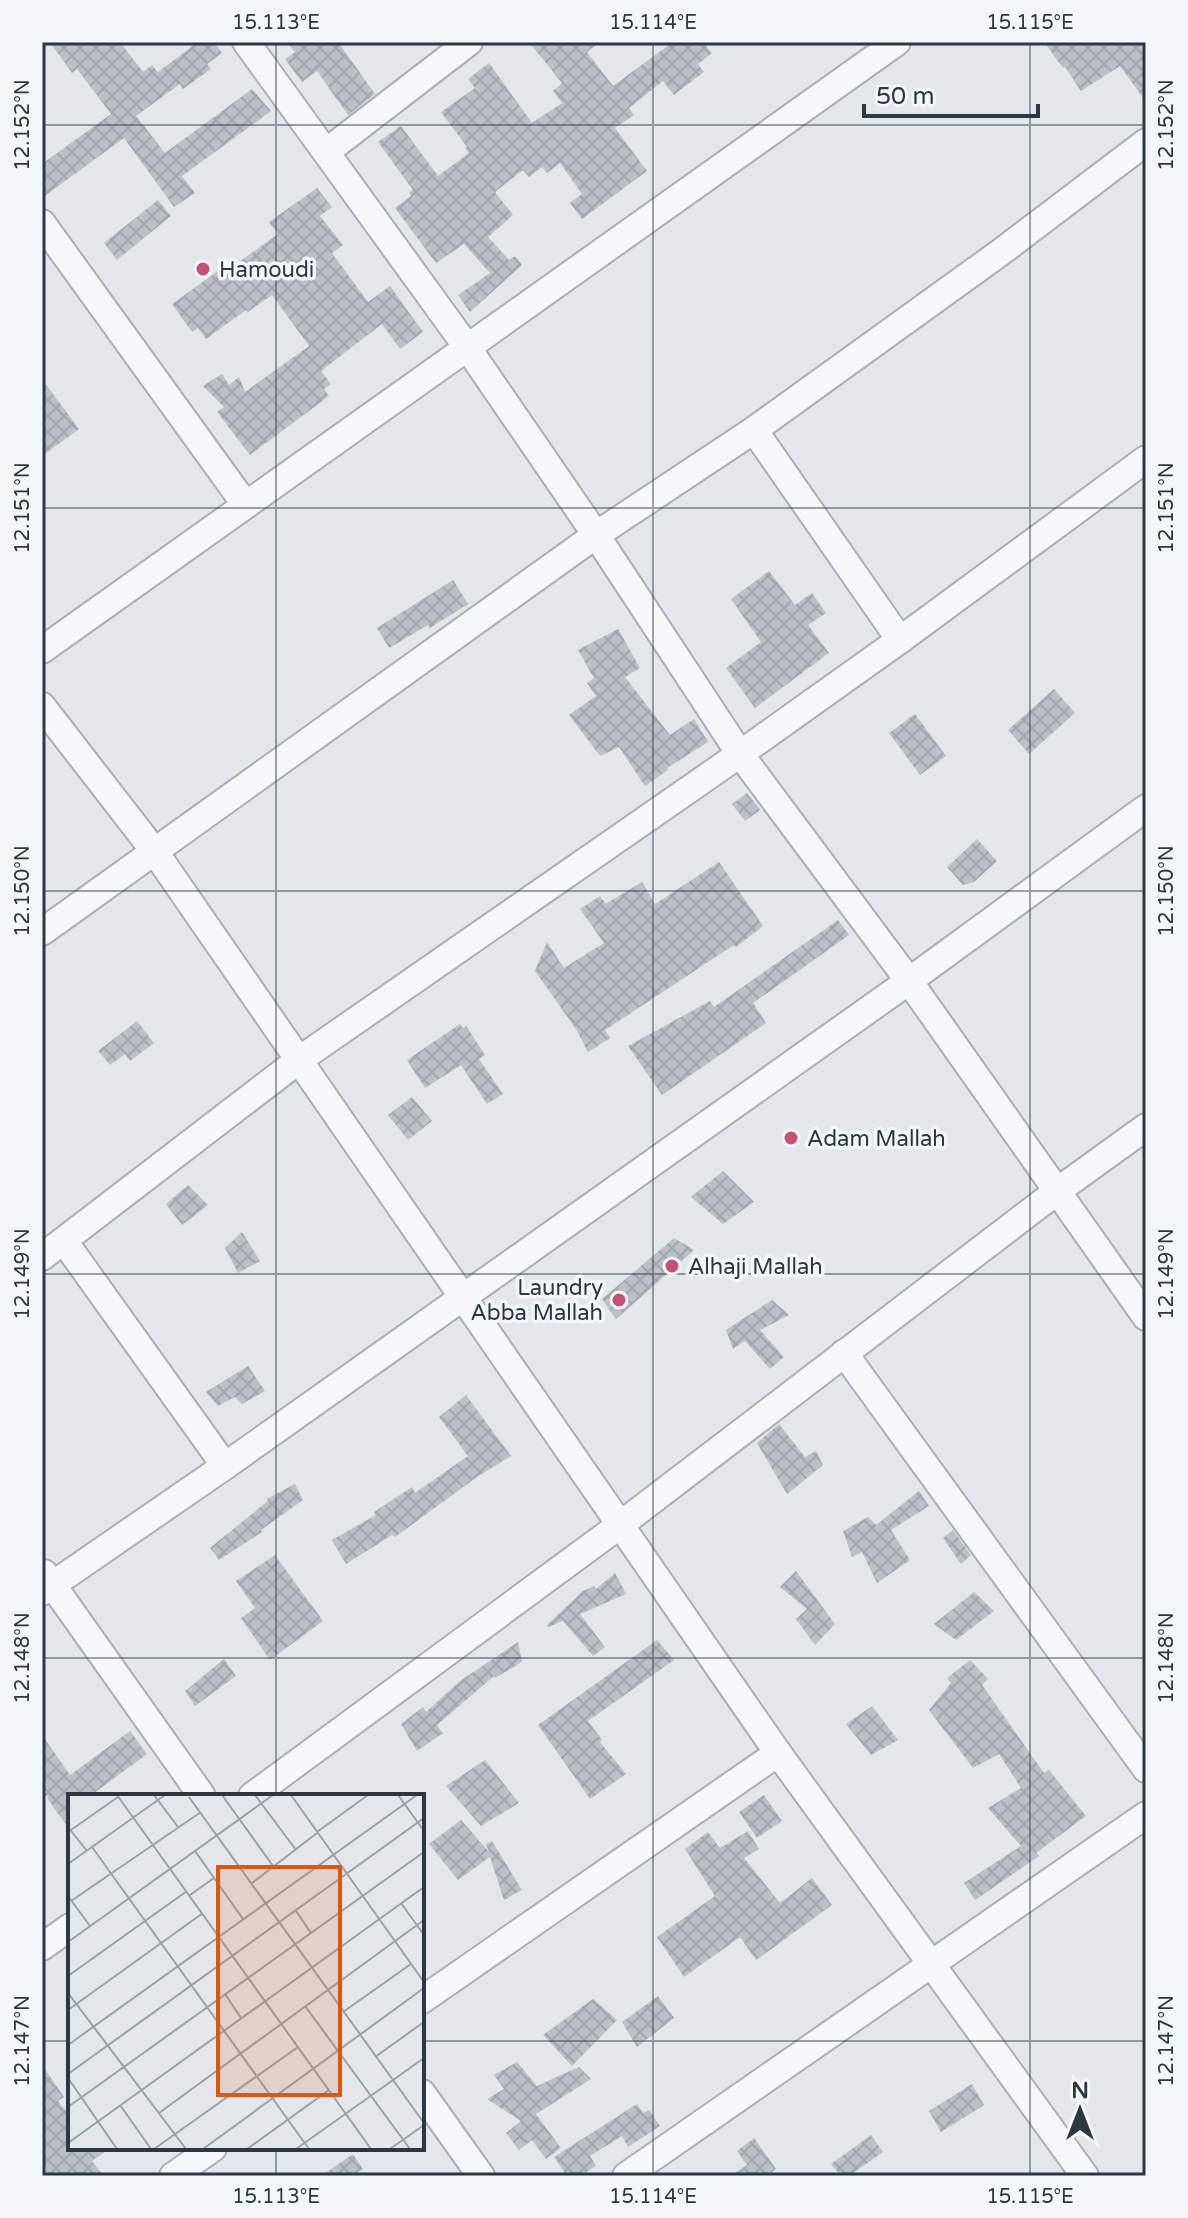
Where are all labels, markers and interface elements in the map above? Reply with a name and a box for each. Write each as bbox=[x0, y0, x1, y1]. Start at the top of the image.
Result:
text: 15.113°E bbox=[232, 11, 320, 35]
text: 15.114°E bbox=[609, 11, 697, 35]
text: 15.115°E bbox=[986, 11, 1074, 35]
scale bar bbox=[864, 68, 1038, 118]
text: 12.152°N bbox=[11, 79, 35, 171]
text: 12.152°N bbox=[1155, 79, 1179, 171]
text: 50 m bbox=[876, 82, 934, 111]
place label: Hamoudi bbox=[219, 257, 314, 283]
marker: Hamoudi bbox=[194, 260, 212, 278]
text: 12.151°N bbox=[11, 462, 35, 554]
text: 12.151°N bbox=[1155, 462, 1179, 554]
text: 12.150°N bbox=[11, 845, 35, 937]
text: 12.150°N bbox=[1155, 845, 1179, 937]
place label: Adam Mallah bbox=[807, 1126, 946, 1152]
marker: Adam Mallah bbox=[782, 1129, 800, 1147]
text: 12.149°N bbox=[11, 1228, 35, 1320]
text: 12.149°N bbox=[1155, 1228, 1179, 1320]
place label: Alhaji Mallah bbox=[688, 1254, 823, 1280]
marker: Alhaji Mallah bbox=[663, 1257, 681, 1275]
place label: Laundry Abba Mallah bbox=[471, 1275, 603, 1326]
marker: Laundry Abba Mallah bbox=[610, 1291, 628, 1309]
text: 12.148°N bbox=[11, 1612, 35, 1704]
text: 12.148°N bbox=[1155, 1612, 1179, 1704]
inset map bbox=[68, 1794, 424, 2150]
text: 12.147°N bbox=[11, 1995, 35, 2087]
text: 12.147°N bbox=[1155, 1995, 1179, 2087]
north arrow bbox=[1040, 2070, 1120, 2150]
text: N bbox=[1071, 2078, 1089, 2104]
text: 15.113°E bbox=[232, 2185, 320, 2209]
text: 15.114°E bbox=[609, 2185, 697, 2209]
text: 15.115°E bbox=[986, 2185, 1074, 2209]

